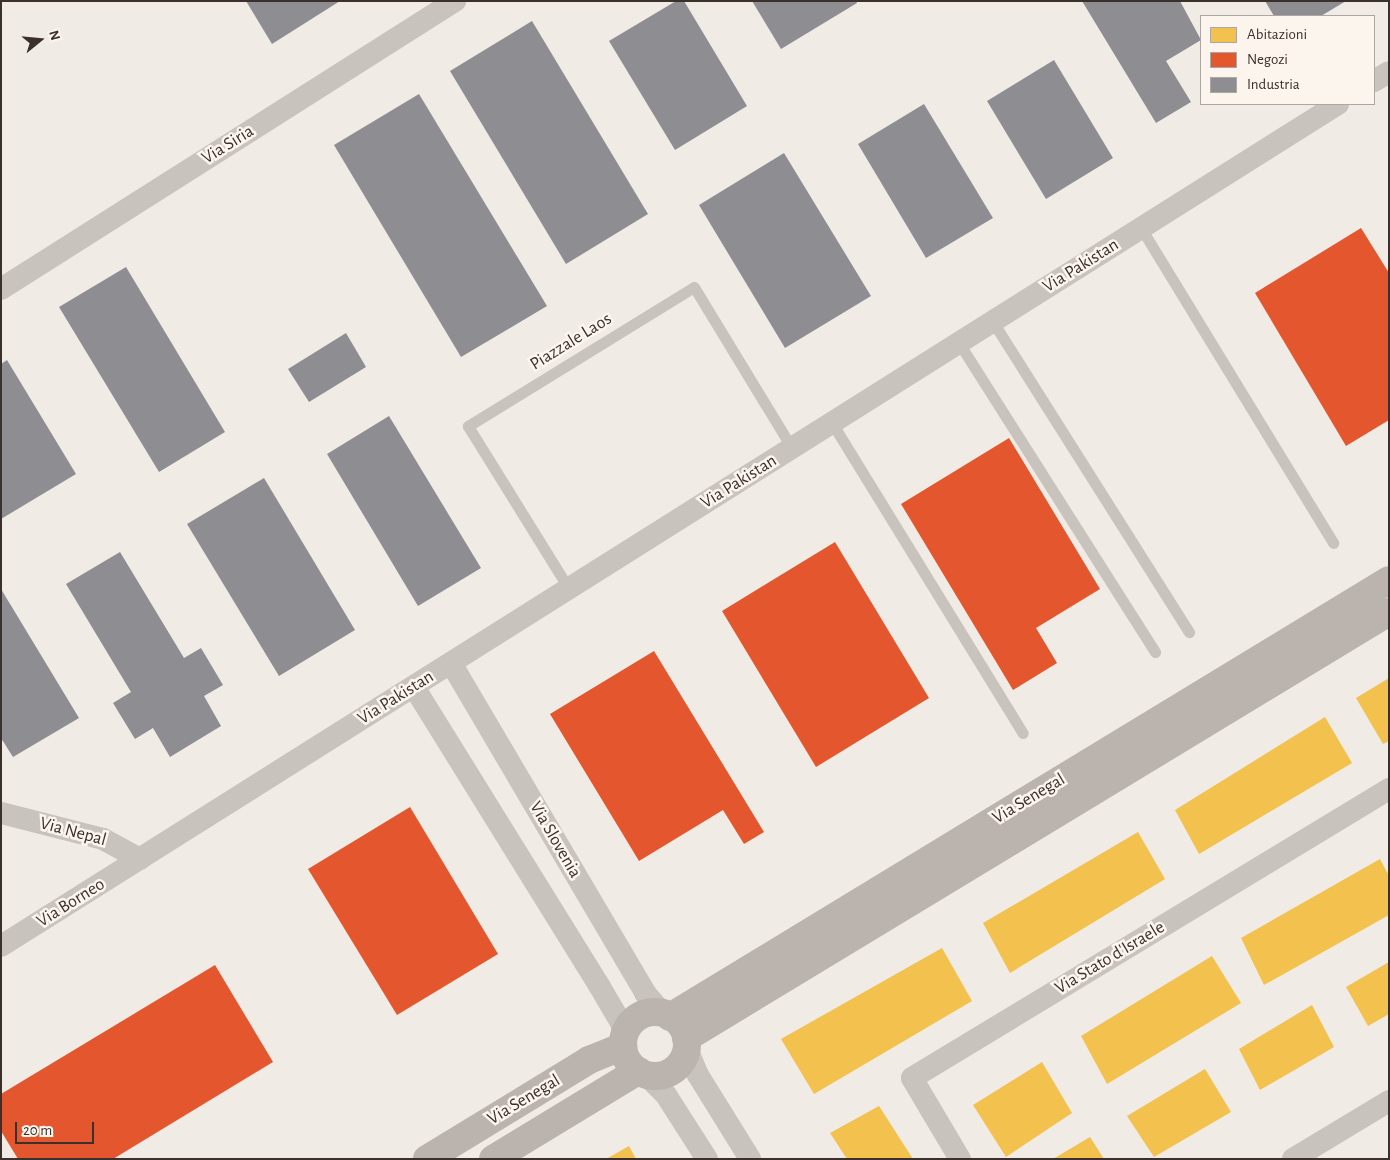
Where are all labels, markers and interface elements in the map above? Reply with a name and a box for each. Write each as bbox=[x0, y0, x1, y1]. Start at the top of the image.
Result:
north arrow bbox=[15, 15, 65, 65]
legend bbox=[1200, 15, 1375, 105]
text: Abitazioni bbox=[1247, 27, 1307, 42]
text: N bbox=[46, 29, 62, 42]
text: Negozi bbox=[1247, 52, 1288, 67]
text: Industria bbox=[1247, 77, 1300, 92]
street label: Via Siria bbox=[198, 121, 258, 169]
street label: Via Pakistan bbox=[1039, 234, 1123, 298]
street label: Piazzale Laos bbox=[526, 308, 616, 376]
street label: Via Pakistan bbox=[697, 450, 781, 514]
street label: Via Pakistan bbox=[354, 666, 438, 730]
street label: Via Senegal bbox=[989, 769, 1069, 829]
street label: Via Slovenia bbox=[524, 798, 586, 882]
street label: Via Nepal bbox=[37, 813, 109, 851]
street label: Via Borneo bbox=[33, 874, 109, 932]
street label: Via Stato d'Israele bbox=[1051, 917, 1169, 999]
street label: Via Senegal bbox=[484, 1070, 564, 1130]
scale bar bbox=[18, 1112, 96, 1144]
text: 20 m bbox=[23, 1123, 52, 1138]

